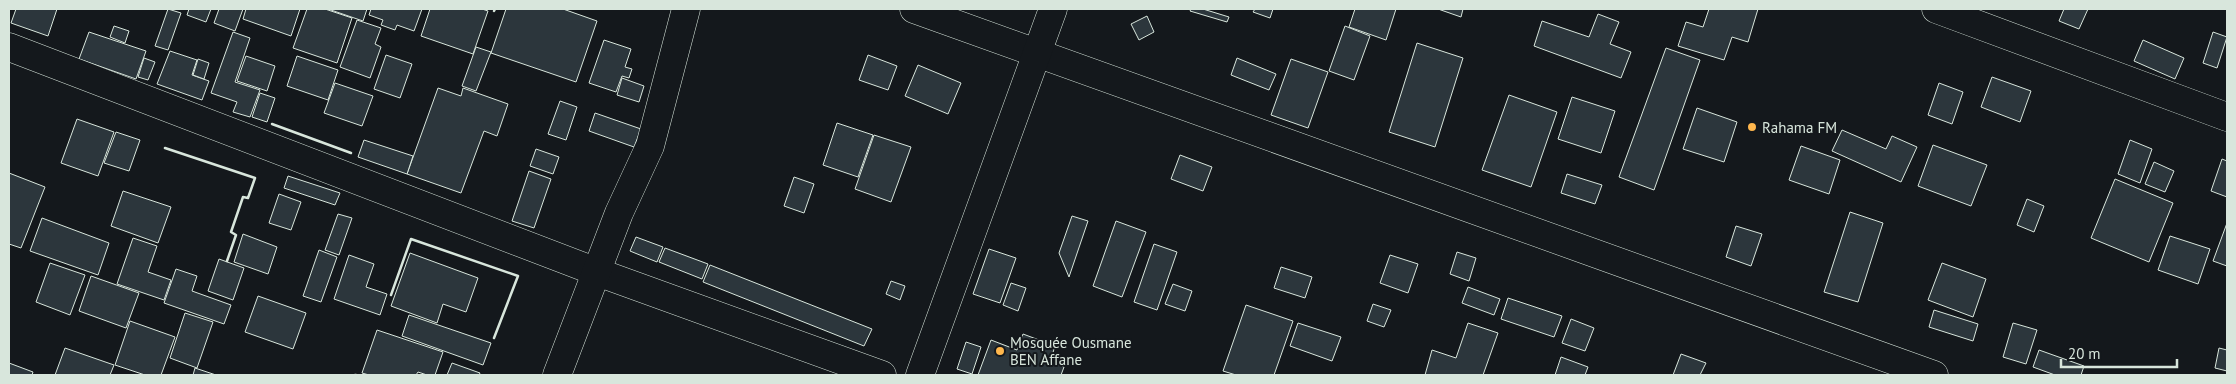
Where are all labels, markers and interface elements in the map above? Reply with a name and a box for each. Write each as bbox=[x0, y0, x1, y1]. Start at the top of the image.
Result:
place label: Rahama FM bbox=[1762, 118, 1837, 137]
marker: Rahama FM bbox=[1746, 121, 1758, 133]
place label: Mosquée Ousmane BEN Affane bbox=[1010, 333, 1132, 369]
scale bar bbox=[2061, 336, 2177, 368]
text: 20 m bbox=[2068, 344, 2101, 363]
marker: Mosquée Ousmane BEN Affane bbox=[994, 345, 1006, 357]

